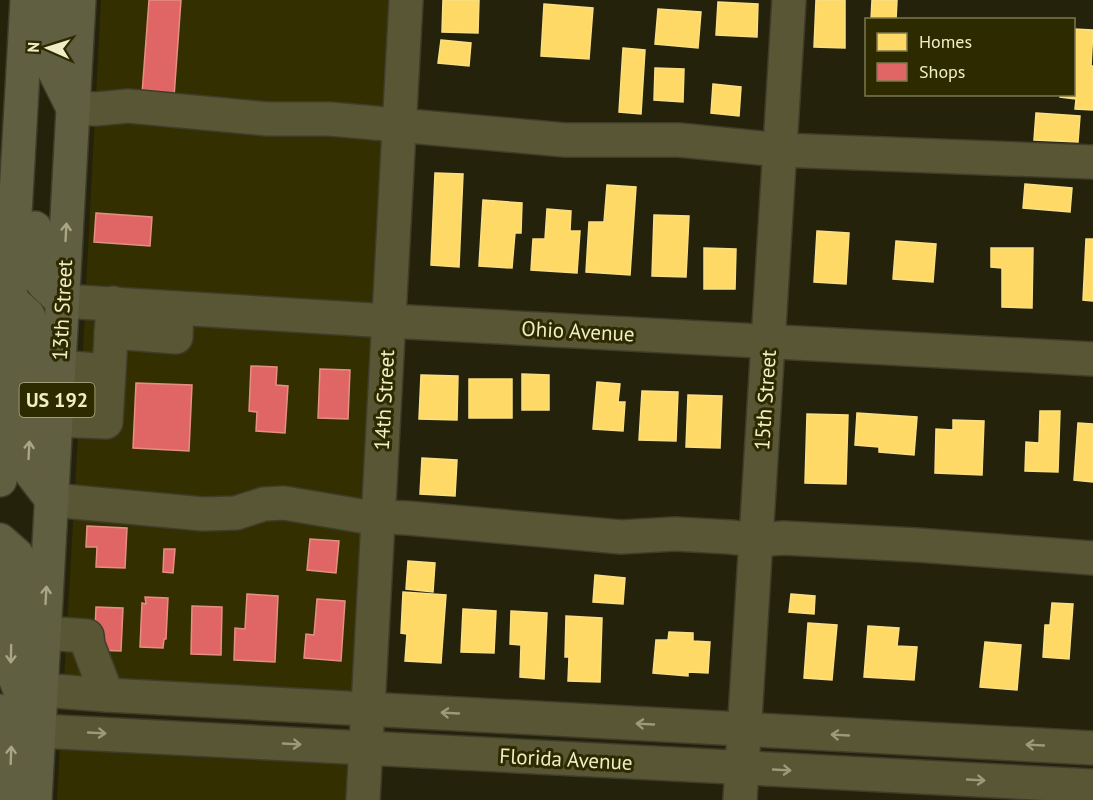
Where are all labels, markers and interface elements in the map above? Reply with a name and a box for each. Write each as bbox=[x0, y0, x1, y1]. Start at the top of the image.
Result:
north arrow bbox=[18, 18, 78, 78]
legend bbox=[865, 18, 1075, 96]
text: Homes bbox=[919, 30, 972, 53]
text: N bbox=[23, 41, 43, 53]
text: Shops bbox=[919, 60, 965, 83]
one-way arrow bbox=[61, 223, 72, 243]
street label: 13th Street bbox=[46, 259, 78, 361]
street label: Ohio Avenue bbox=[521, 315, 635, 347]
street label: 14th Street bbox=[368, 349, 400, 451]
street label: 15th Street bbox=[748, 349, 782, 451]
road number: US 192 bbox=[20, 383, 94, 417]
one-way arrow bbox=[23, 441, 34, 461]
one-way arrow bbox=[41, 585, 52, 605]
one-way arrow bbox=[5, 643, 17, 663]
one-way arrow bbox=[441, 708, 461, 719]
one-way arrow bbox=[636, 718, 656, 729]
one-way arrow bbox=[87, 728, 106, 739]
one-way arrow bbox=[830, 729, 850, 740]
one-way arrow bbox=[281, 739, 301, 750]
one-way arrow bbox=[1025, 740, 1045, 751]
street label: Florida Avenue bbox=[499, 742, 633, 776]
one-way arrow bbox=[6, 745, 17, 765]
one-way arrow bbox=[771, 764, 791, 775]
one-way arrow bbox=[966, 775, 986, 786]

